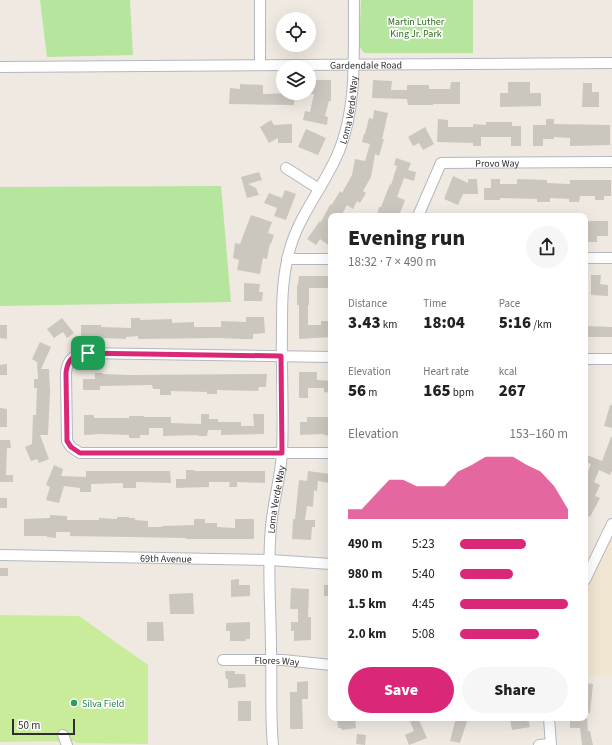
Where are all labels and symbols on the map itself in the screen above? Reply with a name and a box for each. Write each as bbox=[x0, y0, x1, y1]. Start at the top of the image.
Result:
park label: Martin Luther King Jr. Park bbox=[388, 15, 445, 41]
street label: Gardendale Road bbox=[330, 58, 402, 73]
street label: Loma Verde Way bbox=[336, 75, 361, 146]
street label: Provo Way bbox=[475, 157, 520, 171]
pin bbox=[71, 336, 105, 370]
street label: Loma Verde Way bbox=[264, 464, 289, 534]
street label: 69th Avenue bbox=[140, 552, 192, 567]
street label: Flores Way bbox=[255, 654, 300, 670]
place label: Silva Field bbox=[82, 697, 124, 711]
marker: Silva Field bbox=[69, 698, 79, 708]
scale bar bbox=[12, 717, 75, 736]

